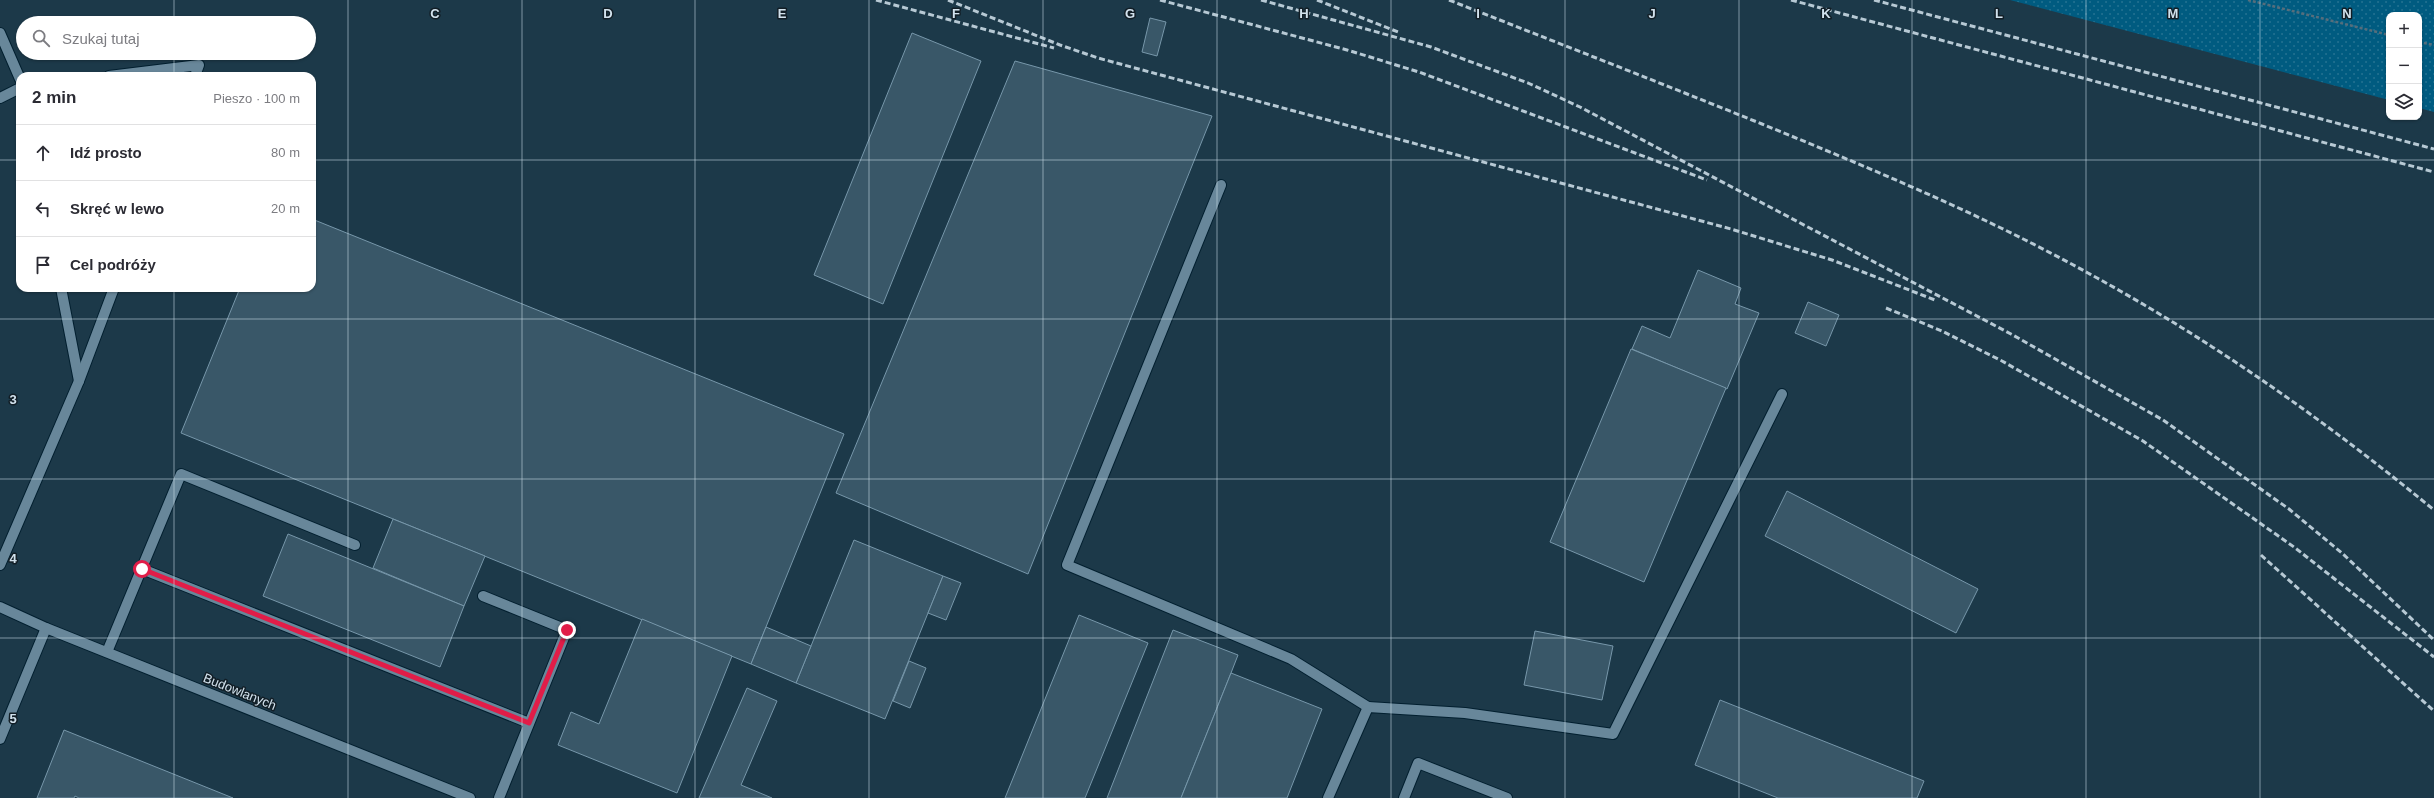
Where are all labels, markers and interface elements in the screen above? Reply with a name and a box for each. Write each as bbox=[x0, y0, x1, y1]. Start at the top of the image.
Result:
text: C bbox=[430, 6, 440, 21]
text: D bbox=[603, 6, 613, 21]
text: E bbox=[778, 6, 787, 21]
text: F bbox=[952, 6, 960, 21]
text: G bbox=[1125, 6, 1135, 21]
text: H bbox=[1299, 6, 1309, 21]
text: I bbox=[1476, 6, 1480, 21]
text: J bbox=[1648, 6, 1656, 21]
text: K bbox=[1821, 6, 1831, 21]
text: L bbox=[1995, 6, 2003, 21]
text: M bbox=[2168, 6, 2178, 21]
text: N bbox=[2342, 6, 2352, 21]
map controls bbox=[2386, 12, 2422, 120]
button: + bbox=[2386, 12, 2422, 48]
search box bbox=[16, 16, 316, 60]
icon: search bbox=[30, 27, 52, 49]
text: Szukaj tutaj bbox=[62, 30, 140, 47]
button: − bbox=[2386, 48, 2422, 84]
button: layers bbox=[2386, 84, 2422, 120]
text: 2 min bbox=[32, 88, 76, 107]
text: Pieszo · 100 m bbox=[213, 91, 300, 106]
icon: ahead bbox=[32, 142, 54, 164]
text: Idź prosto bbox=[70, 144, 142, 161]
text: 80 m bbox=[271, 145, 300, 160]
icon: left bbox=[32, 198, 54, 220]
text: Skręć w lewo bbox=[70, 200, 164, 217]
text: 20 m bbox=[271, 201, 300, 216]
icon: arrive bbox=[32, 254, 54, 276]
text: Cel podróży bbox=[70, 256, 156, 273]
text: 3 bbox=[9, 392, 17, 407]
text: 4 bbox=[9, 551, 17, 566]
route start bbox=[133, 560, 151, 578]
route end bbox=[558, 621, 576, 639]
street label: Budowlanych bbox=[201, 670, 278, 713]
text: 5 bbox=[9, 711, 17, 726]

